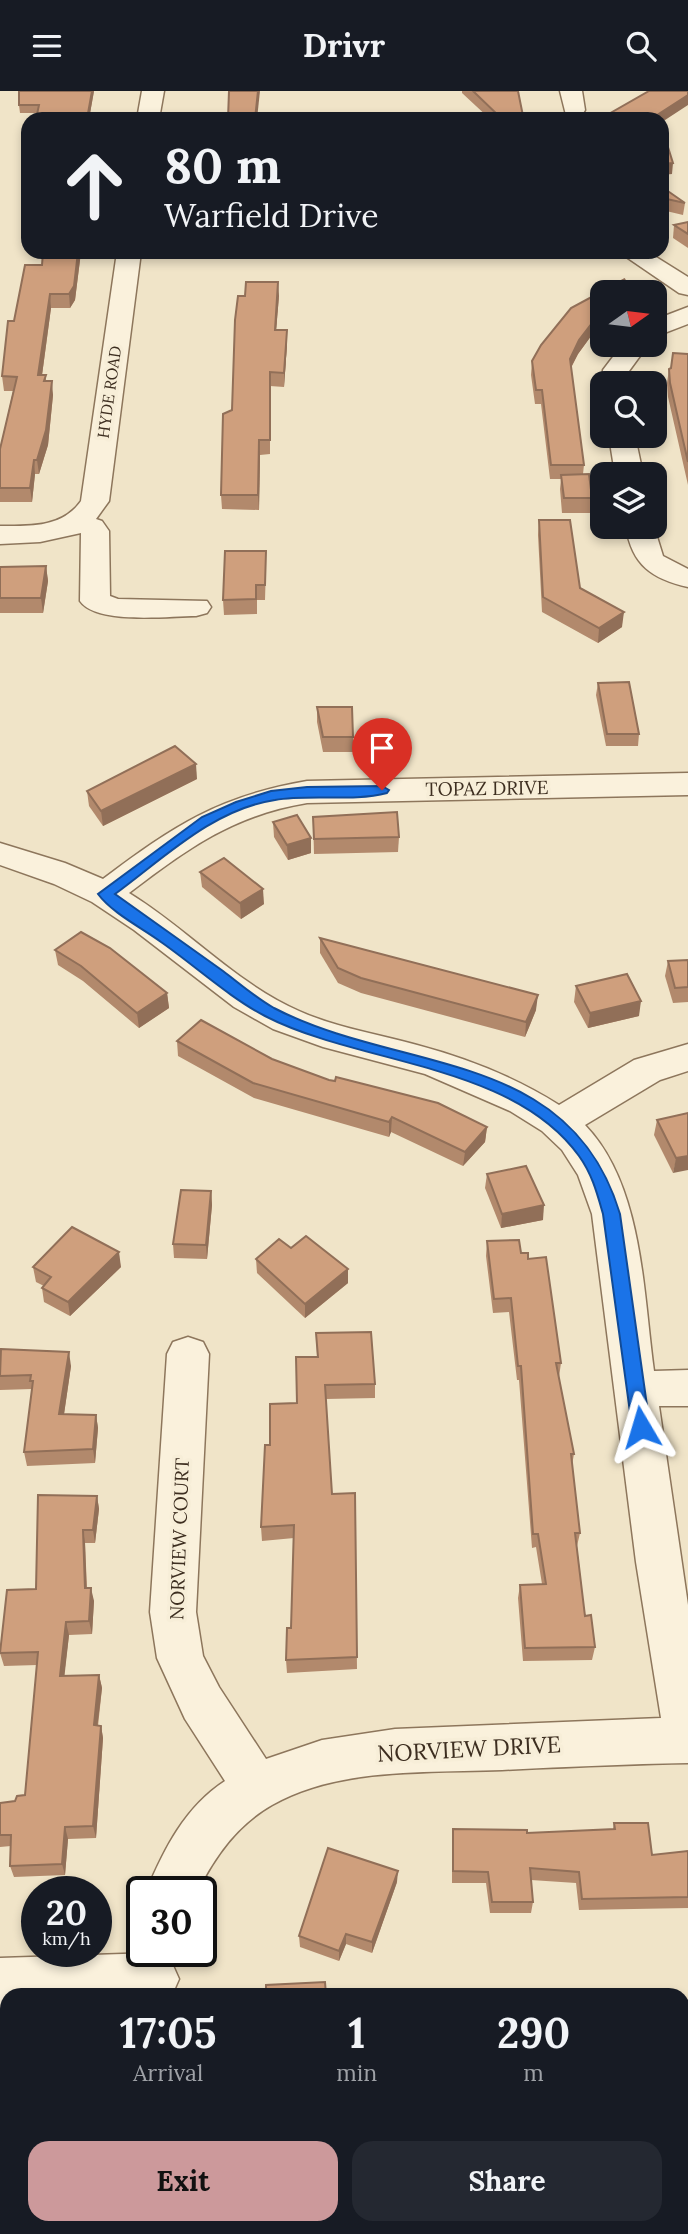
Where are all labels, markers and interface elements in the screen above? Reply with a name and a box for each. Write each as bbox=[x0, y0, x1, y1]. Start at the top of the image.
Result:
text: Drivr bbox=[303, 25, 385, 66]
icon: menu bbox=[28, 27, 66, 65]
icon: search bbox=[622, 27, 660, 65]
text: 80 m bbox=[164, 134, 281, 196]
icon: ahead bbox=[49, 140, 140, 231]
text: Warfield Drive bbox=[164, 195, 379, 236]
north arrow bbox=[590, 280, 667, 357]
map controls bbox=[590, 280, 667, 539]
street label: HYDE ROAD bbox=[93, 344, 125, 439]
button: search bbox=[590, 371, 667, 448]
button: layers bbox=[590, 462, 667, 539]
pin bbox=[352, 718, 412, 790]
icon: arrive bbox=[363, 729, 401, 767]
street label: TOPAZ DRIVE bbox=[425, 775, 549, 801]
position arrow bbox=[604, 1390, 678, 1464]
street label: NORVIEW COURT bbox=[164, 1457, 194, 1621]
street label: NORVIEW DRIVE bbox=[376, 1729, 562, 1768]
speed limit sign: 30 bbox=[126, 1876, 217, 1967]
text: 20 bbox=[46, 1890, 87, 1935]
text: km/h bbox=[42, 1927, 91, 1950]
text: 17:05 bbox=[120, 2006, 216, 2060]
text: 1 bbox=[348, 2006, 365, 2060]
text: 290 bbox=[497, 2006, 570, 2060]
text: Arrival bbox=[133, 2058, 203, 2087]
text: min bbox=[336, 2058, 377, 2087]
text: m bbox=[523, 2058, 544, 2087]
button: Exit bbox=[28, 2141, 338, 2221]
button: Share bbox=[352, 2141, 662, 2221]

